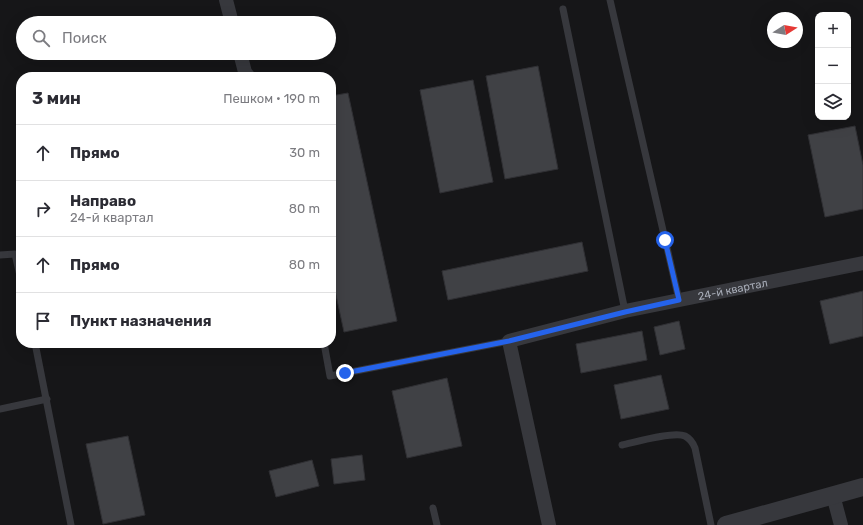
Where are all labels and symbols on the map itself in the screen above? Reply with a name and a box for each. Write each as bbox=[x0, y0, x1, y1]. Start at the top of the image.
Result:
north arrow bbox=[767, 12, 803, 48]
route start bbox=[656, 231, 674, 249]
street label: 24-й квартал bbox=[697, 276, 769, 303]
route end bbox=[336, 364, 354, 382]

